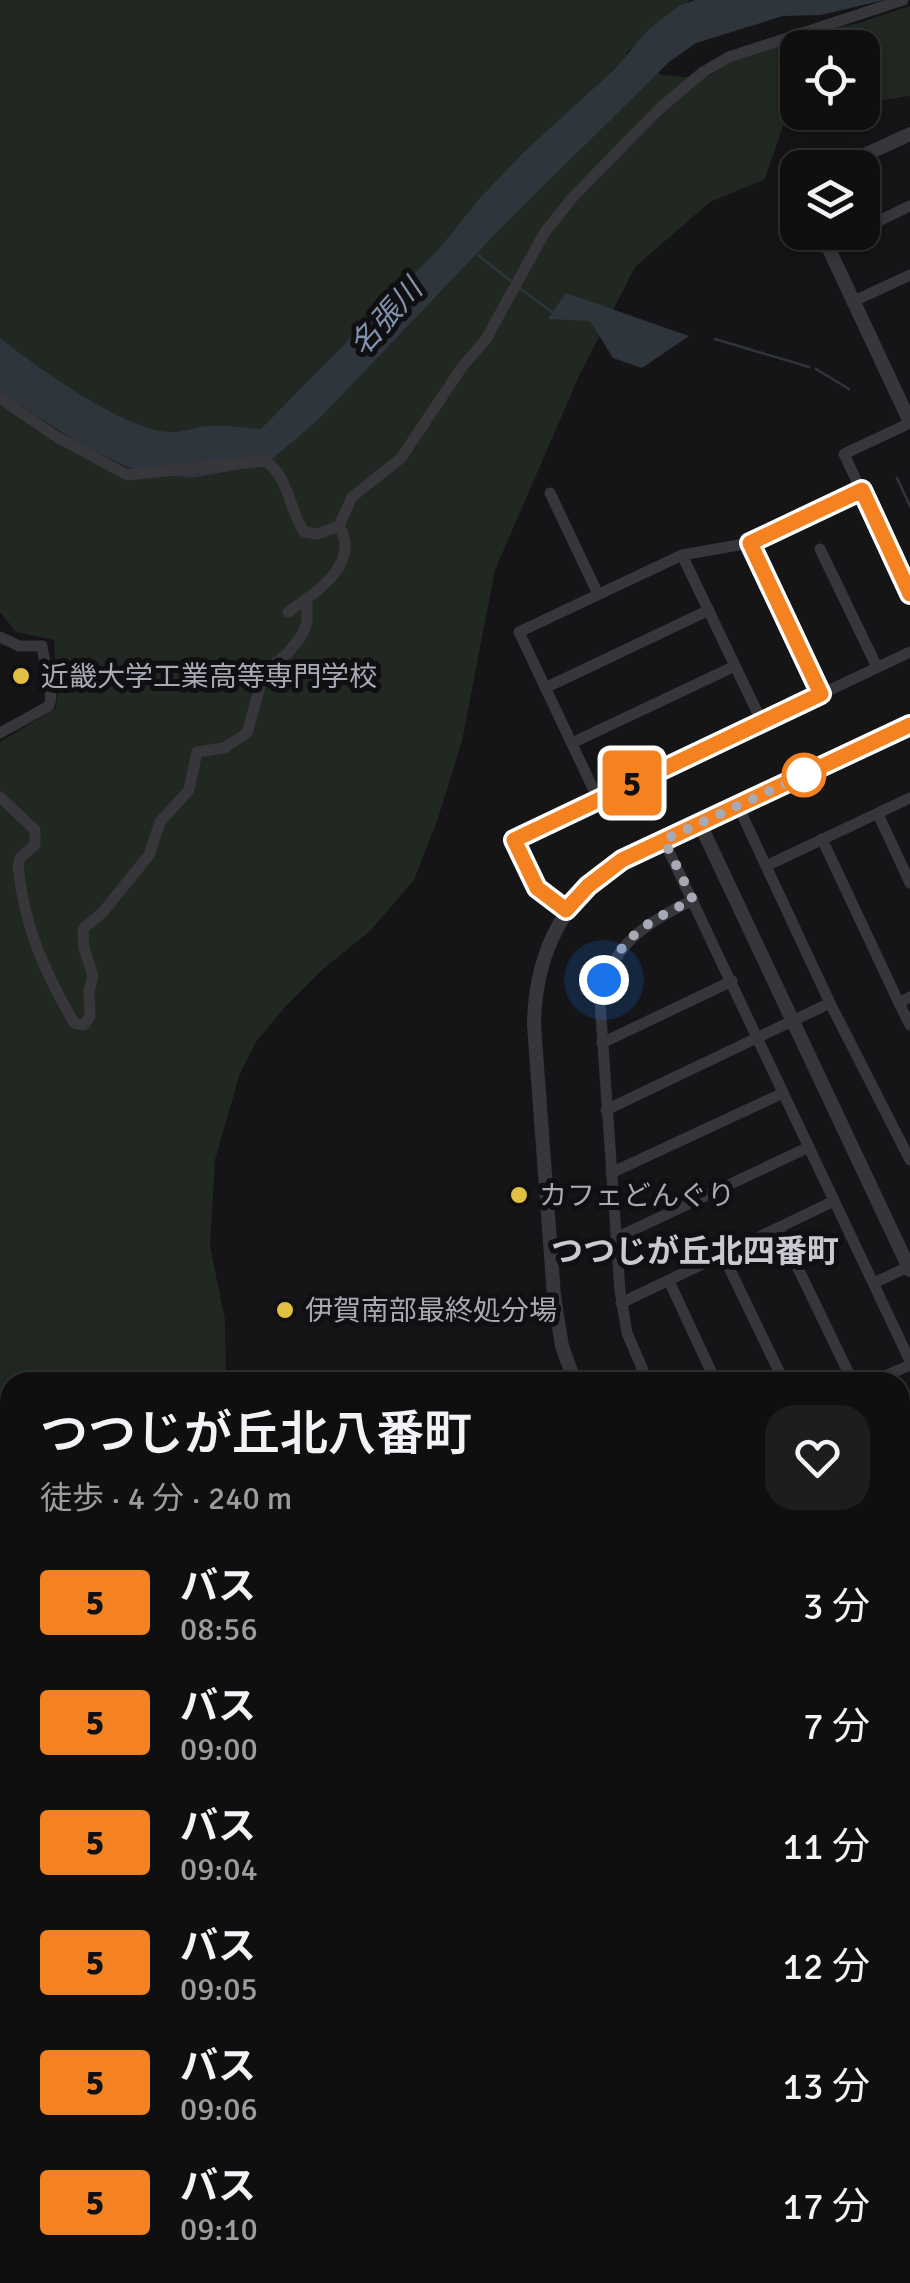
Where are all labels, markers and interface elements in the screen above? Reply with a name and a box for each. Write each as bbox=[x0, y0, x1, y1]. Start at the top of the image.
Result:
map controls bbox=[780, 30, 880, 250]
button: locate bbox=[780, 30, 880, 130]
button: layers bbox=[780, 150, 880, 250]
water label: 名張川 bbox=[343, 269, 432, 363]
place label: 近畿大学工業高等専門学校 bbox=[41, 660, 377, 694]
marker: 近畿大学工業高等専門学校 bbox=[10, 665, 32, 687]
line badge: 5 bbox=[600, 750, 664, 816]
unlabelled marker bbox=[783, 754, 825, 796]
text: 5 bbox=[623, 762, 641, 805]
your location bbox=[579, 955, 629, 1005]
place label: カフェどんぐり bbox=[539, 1179, 735, 1213]
marker: カフェどんぐり bbox=[508, 1184, 530, 1206]
district label: つつじが丘北四番町 bbox=[551, 1232, 839, 1271]
place label: 伊賀南部最終処分場 bbox=[305, 1294, 557, 1328]
marker: 伊賀南部最終処分場 bbox=[274, 1299, 296, 1321]
text: つつじが丘北八番町 bbox=[40, 1405, 472, 1464]
button: heart bbox=[765, 1405, 870, 1510]
text: 徒歩 · 4 分 · 240 m bbox=[40, 1479, 292, 1518]
text: バス bbox=[180, 1563, 256, 1610]
text: 5 bbox=[86, 1581, 104, 1624]
text: 3 分 bbox=[803, 1583, 870, 1630]
text: 08:56 bbox=[180, 1610, 258, 1649]
text: バス bbox=[180, 1683, 256, 1730]
text: 5 bbox=[86, 1701, 104, 1744]
text: 7 分 bbox=[803, 1703, 870, 1750]
text: 09:00 bbox=[180, 1730, 258, 1769]
text: バス bbox=[180, 1803, 256, 1850]
text: 5 bbox=[86, 1821, 104, 1864]
text: 11 分 bbox=[783, 1823, 870, 1870]
text: 09:04 bbox=[180, 1850, 258, 1889]
text: バス bbox=[180, 1923, 256, 1970]
text: 5 bbox=[86, 1941, 104, 1984]
text: 12 分 bbox=[783, 1943, 870, 1990]
text: 09:05 bbox=[180, 1970, 258, 2009]
text: バス bbox=[180, 2043, 256, 2090]
text: 5 bbox=[86, 2061, 104, 2104]
text: 13 分 bbox=[783, 2063, 870, 2110]
text: 09:06 bbox=[180, 2090, 258, 2129]
text: バス bbox=[180, 2163, 256, 2210]
text: 5 bbox=[86, 2181, 104, 2224]
text: 17 分 bbox=[783, 2183, 870, 2230]
text: 09:10 bbox=[180, 2210, 258, 2249]

